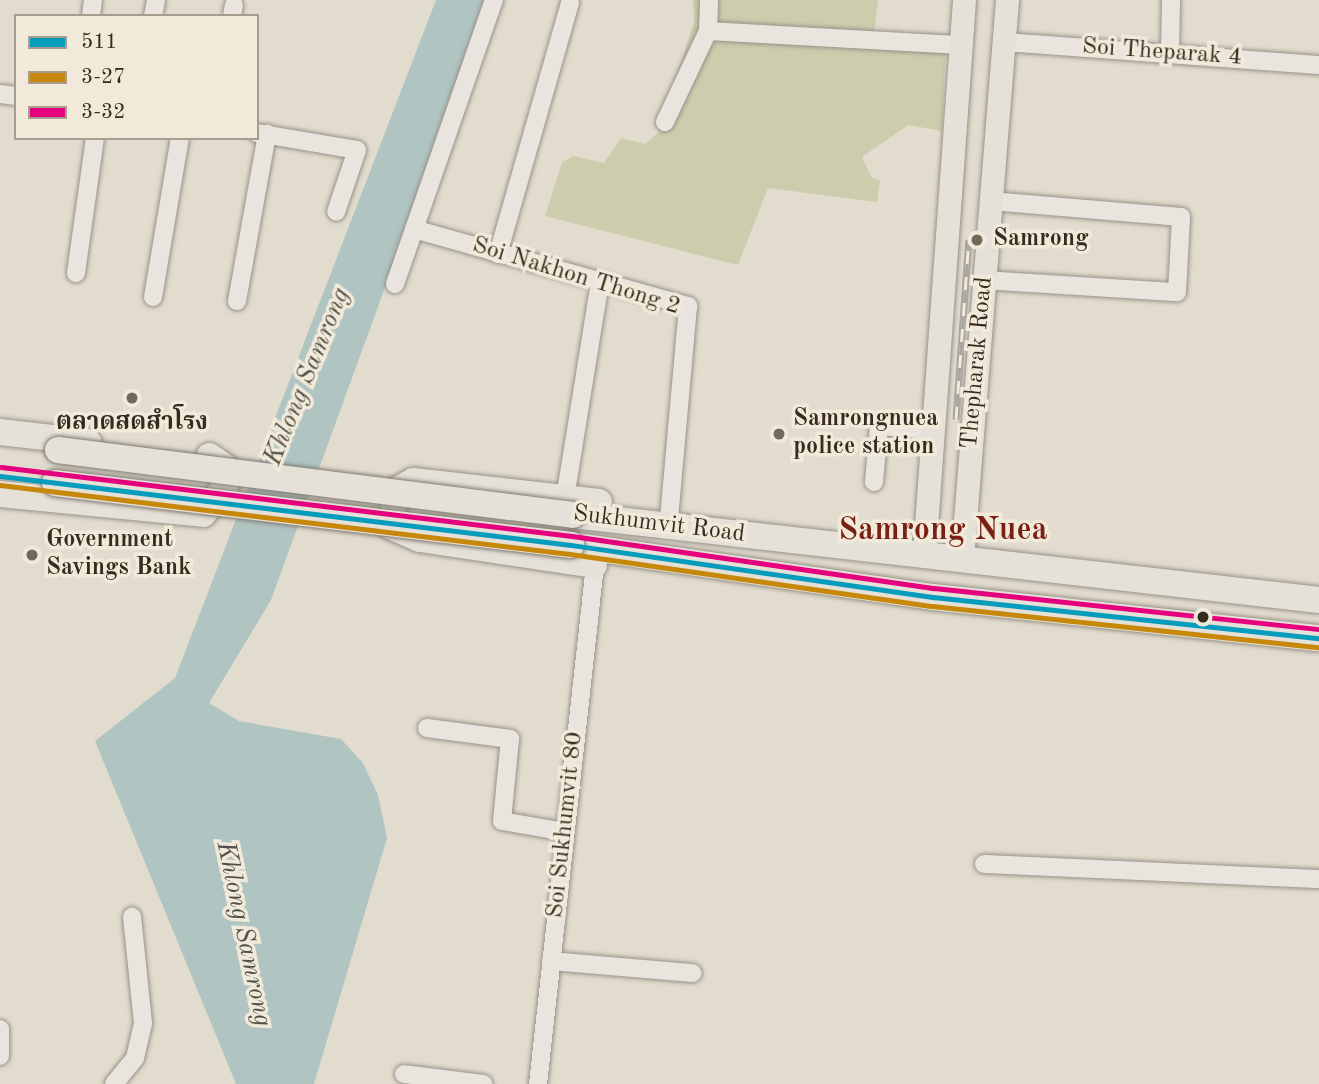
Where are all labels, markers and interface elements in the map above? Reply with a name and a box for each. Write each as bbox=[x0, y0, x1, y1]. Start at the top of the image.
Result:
legend bbox=[14, 14, 259, 140]
text: 511 bbox=[81, 32, 118, 53]
street label: Soi Theparak 4 bbox=[1081, 33, 1243, 73]
text: 3-27 bbox=[81, 67, 125, 88]
text: 3-32 bbox=[81, 102, 125, 123]
place label: Samrong bbox=[993, 226, 1088, 254]
marker: Samrong bbox=[967, 230, 987, 250]
street label: Soi Nakhon Thong 2 bbox=[468, 232, 684, 322]
street label: Thepharak Road bbox=[956, 276, 1000, 450]
water label: Khlong Samrong bbox=[258, 284, 358, 470]
marker: ตลาดสดสำโรง bbox=[124, 390, 140, 406]
place label: Samrongnuea police station bbox=[793, 406, 938, 462]
place label: ตลาดสดสำโรง bbox=[56, 410, 208, 438]
marker: Samrongnuea police station bbox=[771, 426, 787, 442]
street label: Sukhumvit Road bbox=[571, 500, 747, 550]
district label: Samrong Nuea bbox=[838, 512, 1048, 550]
place label: Government Savings Bank bbox=[46, 527, 191, 583]
marker: Government Savings Bank bbox=[24, 547, 40, 563]
unlabelled marker bbox=[1196, 610, 1210, 624]
street label: Soi Sukhumvit 80 bbox=[542, 730, 590, 920]
water label: Khlong Samrong bbox=[208, 838, 278, 1030]

